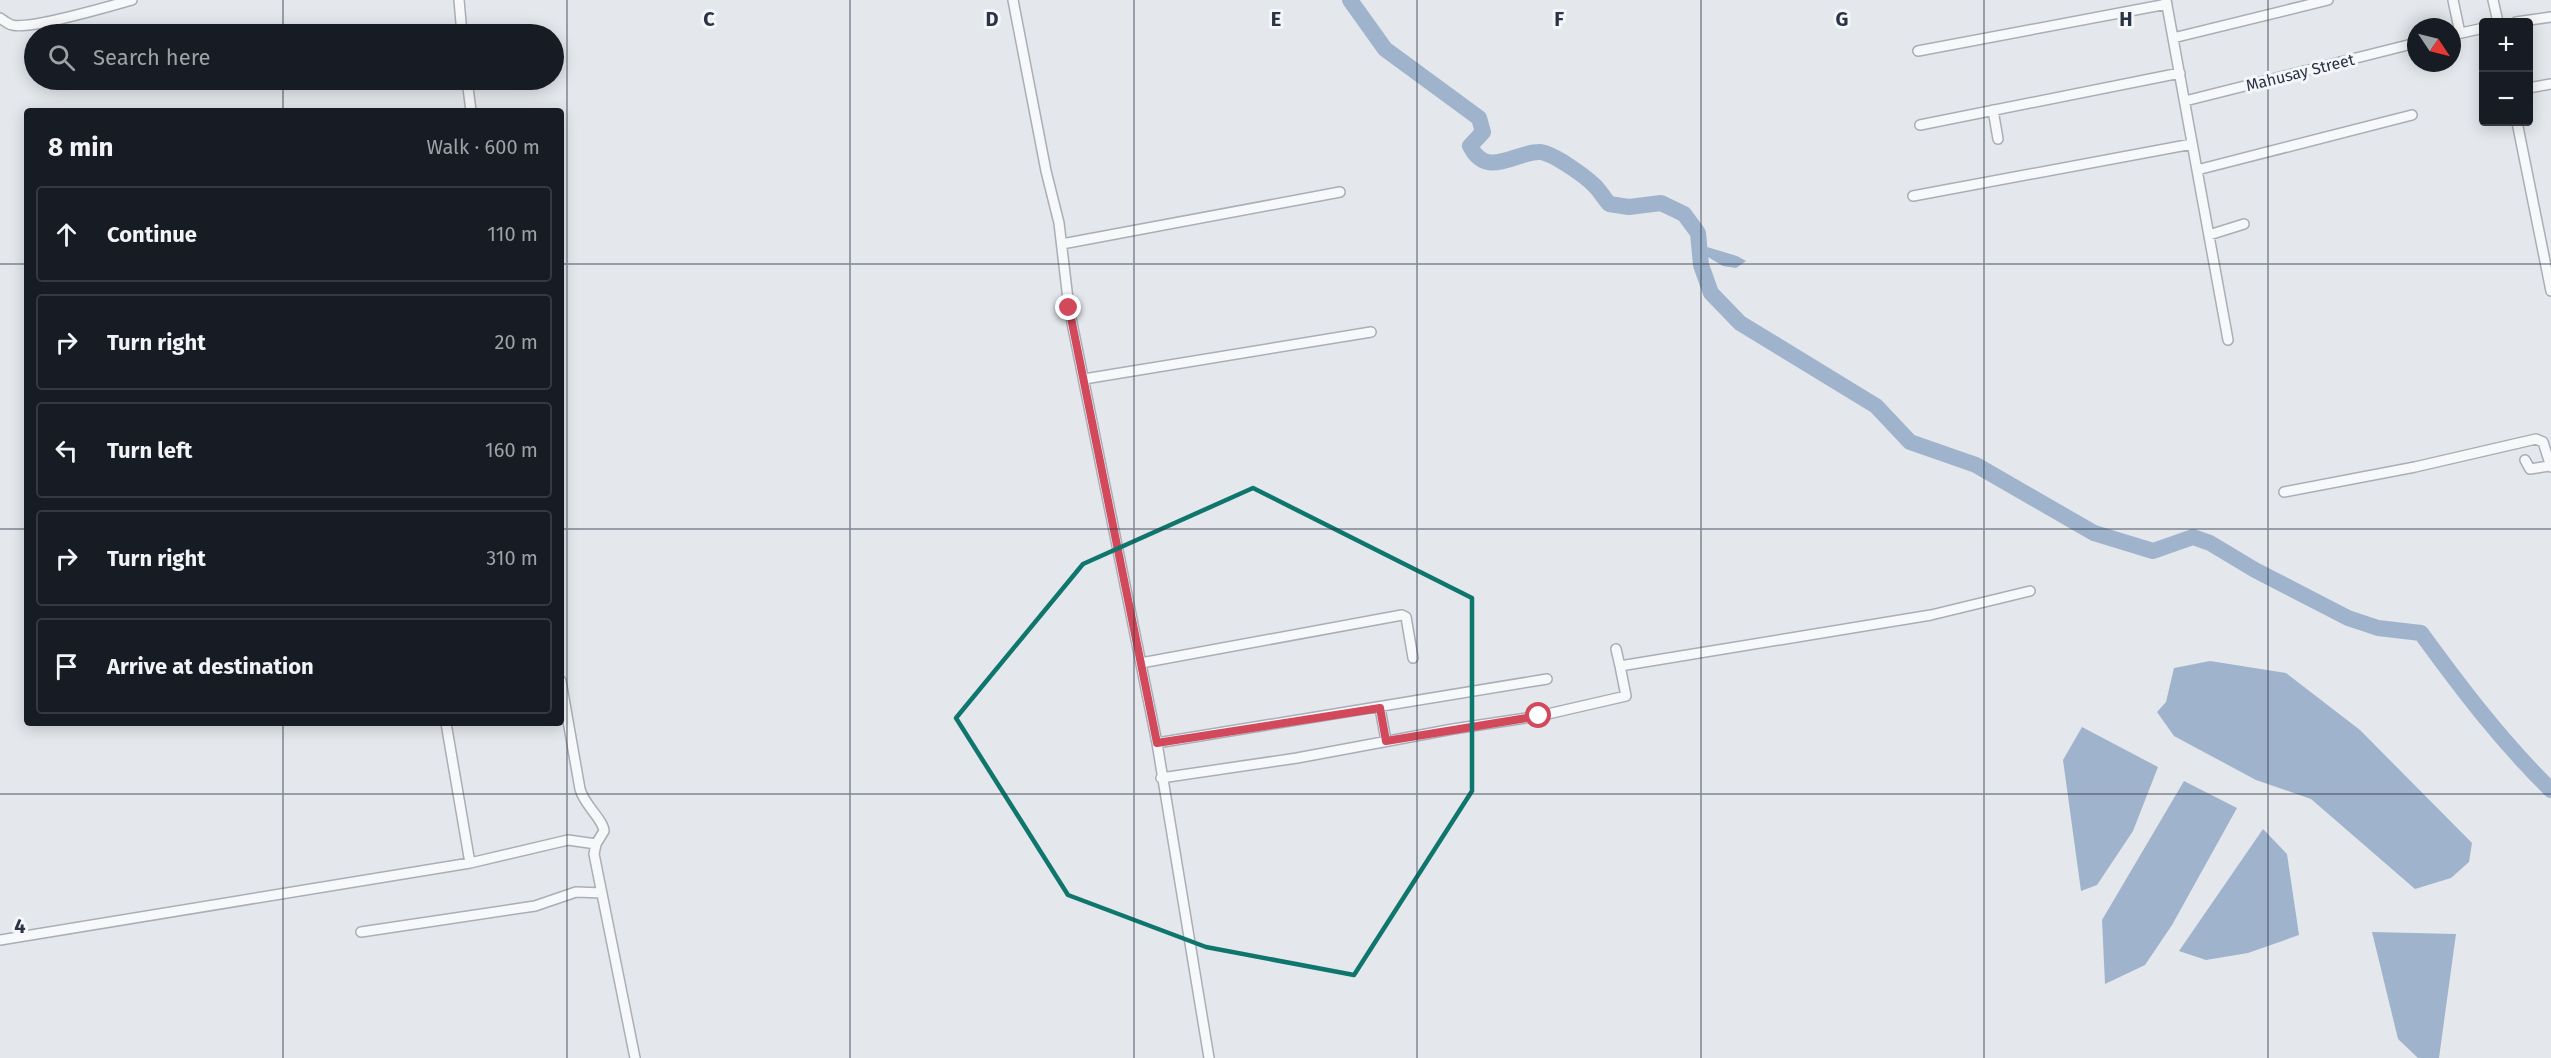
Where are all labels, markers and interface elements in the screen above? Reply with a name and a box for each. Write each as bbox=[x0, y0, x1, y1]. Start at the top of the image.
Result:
text: C bbox=[703, 7, 715, 31]
text: D bbox=[985, 7, 999, 31]
text: E bbox=[1271, 7, 1281, 31]
text: F bbox=[1554, 7, 1564, 31]
text: G bbox=[1836, 7, 1848, 31]
text: H bbox=[2119, 7, 2133, 31]
north arrow bbox=[2407, 18, 2461, 72]
map controls bbox=[2479, 18, 2533, 126]
button: + bbox=[2479, 18, 2533, 72]
search box bbox=[24, 24, 564, 90]
icon: search bbox=[45, 41, 78, 74]
text: Search here bbox=[93, 44, 211, 71]
street label: Mahusay Street bbox=[2244, 50, 2357, 95]
button: − bbox=[2479, 72, 2533, 126]
text: 8 min bbox=[48, 132, 114, 163]
text: Walk · 600 m bbox=[426, 135, 540, 159]
icon: ahead bbox=[50, 218, 83, 251]
text: Continue bbox=[107, 221, 197, 248]
text: 110 m bbox=[487, 222, 538, 246]
route end bbox=[1055, 294, 1081, 320]
icon: right bbox=[50, 326, 83, 359]
text: Turn right bbox=[107, 329, 206, 356]
text: 20 m bbox=[495, 330, 538, 354]
icon: left bbox=[50, 434, 83, 467]
text: Turn left bbox=[107, 437, 192, 464]
text: 160 m bbox=[485, 438, 538, 462]
icon: right bbox=[50, 542, 83, 575]
text: Turn right bbox=[107, 545, 206, 572]
text: 310 m bbox=[486, 546, 538, 570]
icon: arrive bbox=[50, 650, 83, 683]
text: Arrive at destination bbox=[107, 653, 314, 680]
route start bbox=[1525, 702, 1551, 728]
text: 4 bbox=[14, 914, 26, 938]

